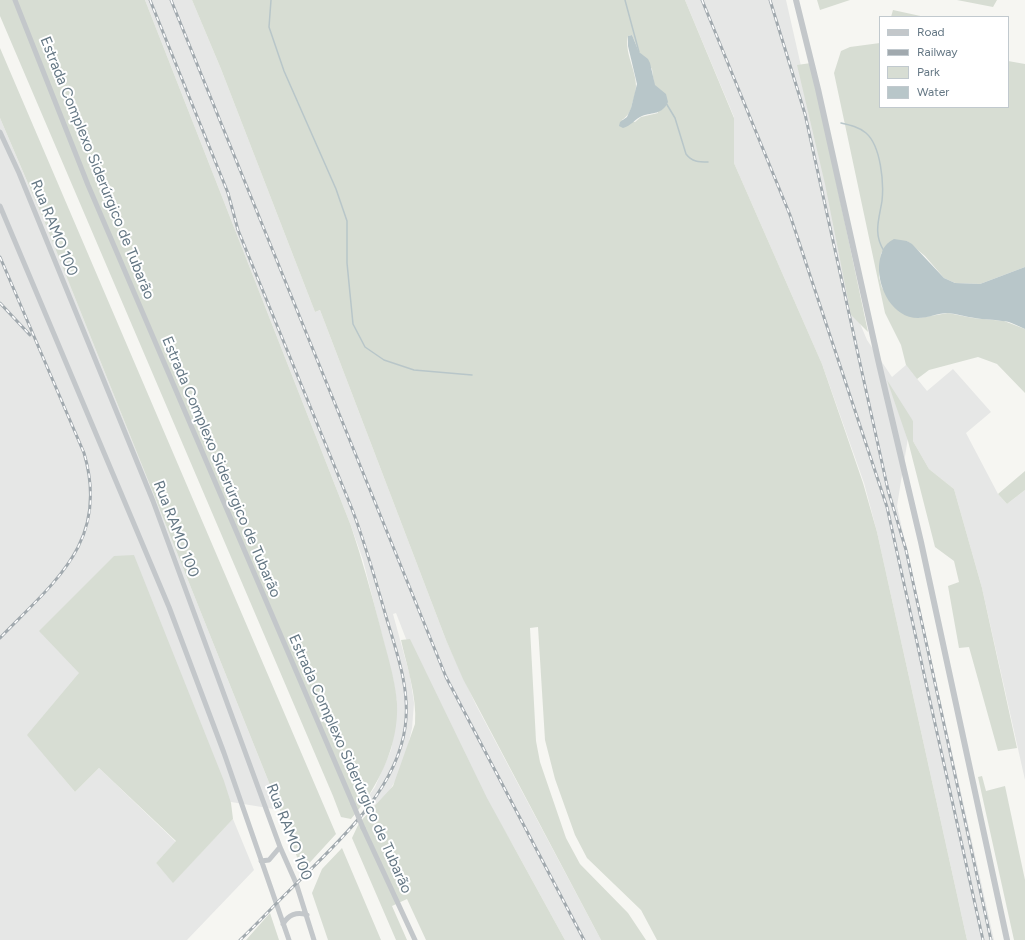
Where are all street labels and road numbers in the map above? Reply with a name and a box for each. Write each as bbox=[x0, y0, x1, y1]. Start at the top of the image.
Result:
street label: Estrada Complexo Siderúrgico de Tubarão bbox=[36, 34, 158, 302]
street label: Rua RAMO 100 bbox=[27, 177, 81, 279]
street label: Estrada Complexo Siderúrgico de Tubarão bbox=[158, 334, 284, 600]
street label: Rua RAMO 100 bbox=[149, 478, 203, 580]
street label: Estrada Complexo Siderúrgico de Tubarão bbox=[284, 632, 416, 896]
street label: Rua RAMO 100 bbox=[262, 781, 316, 883]

